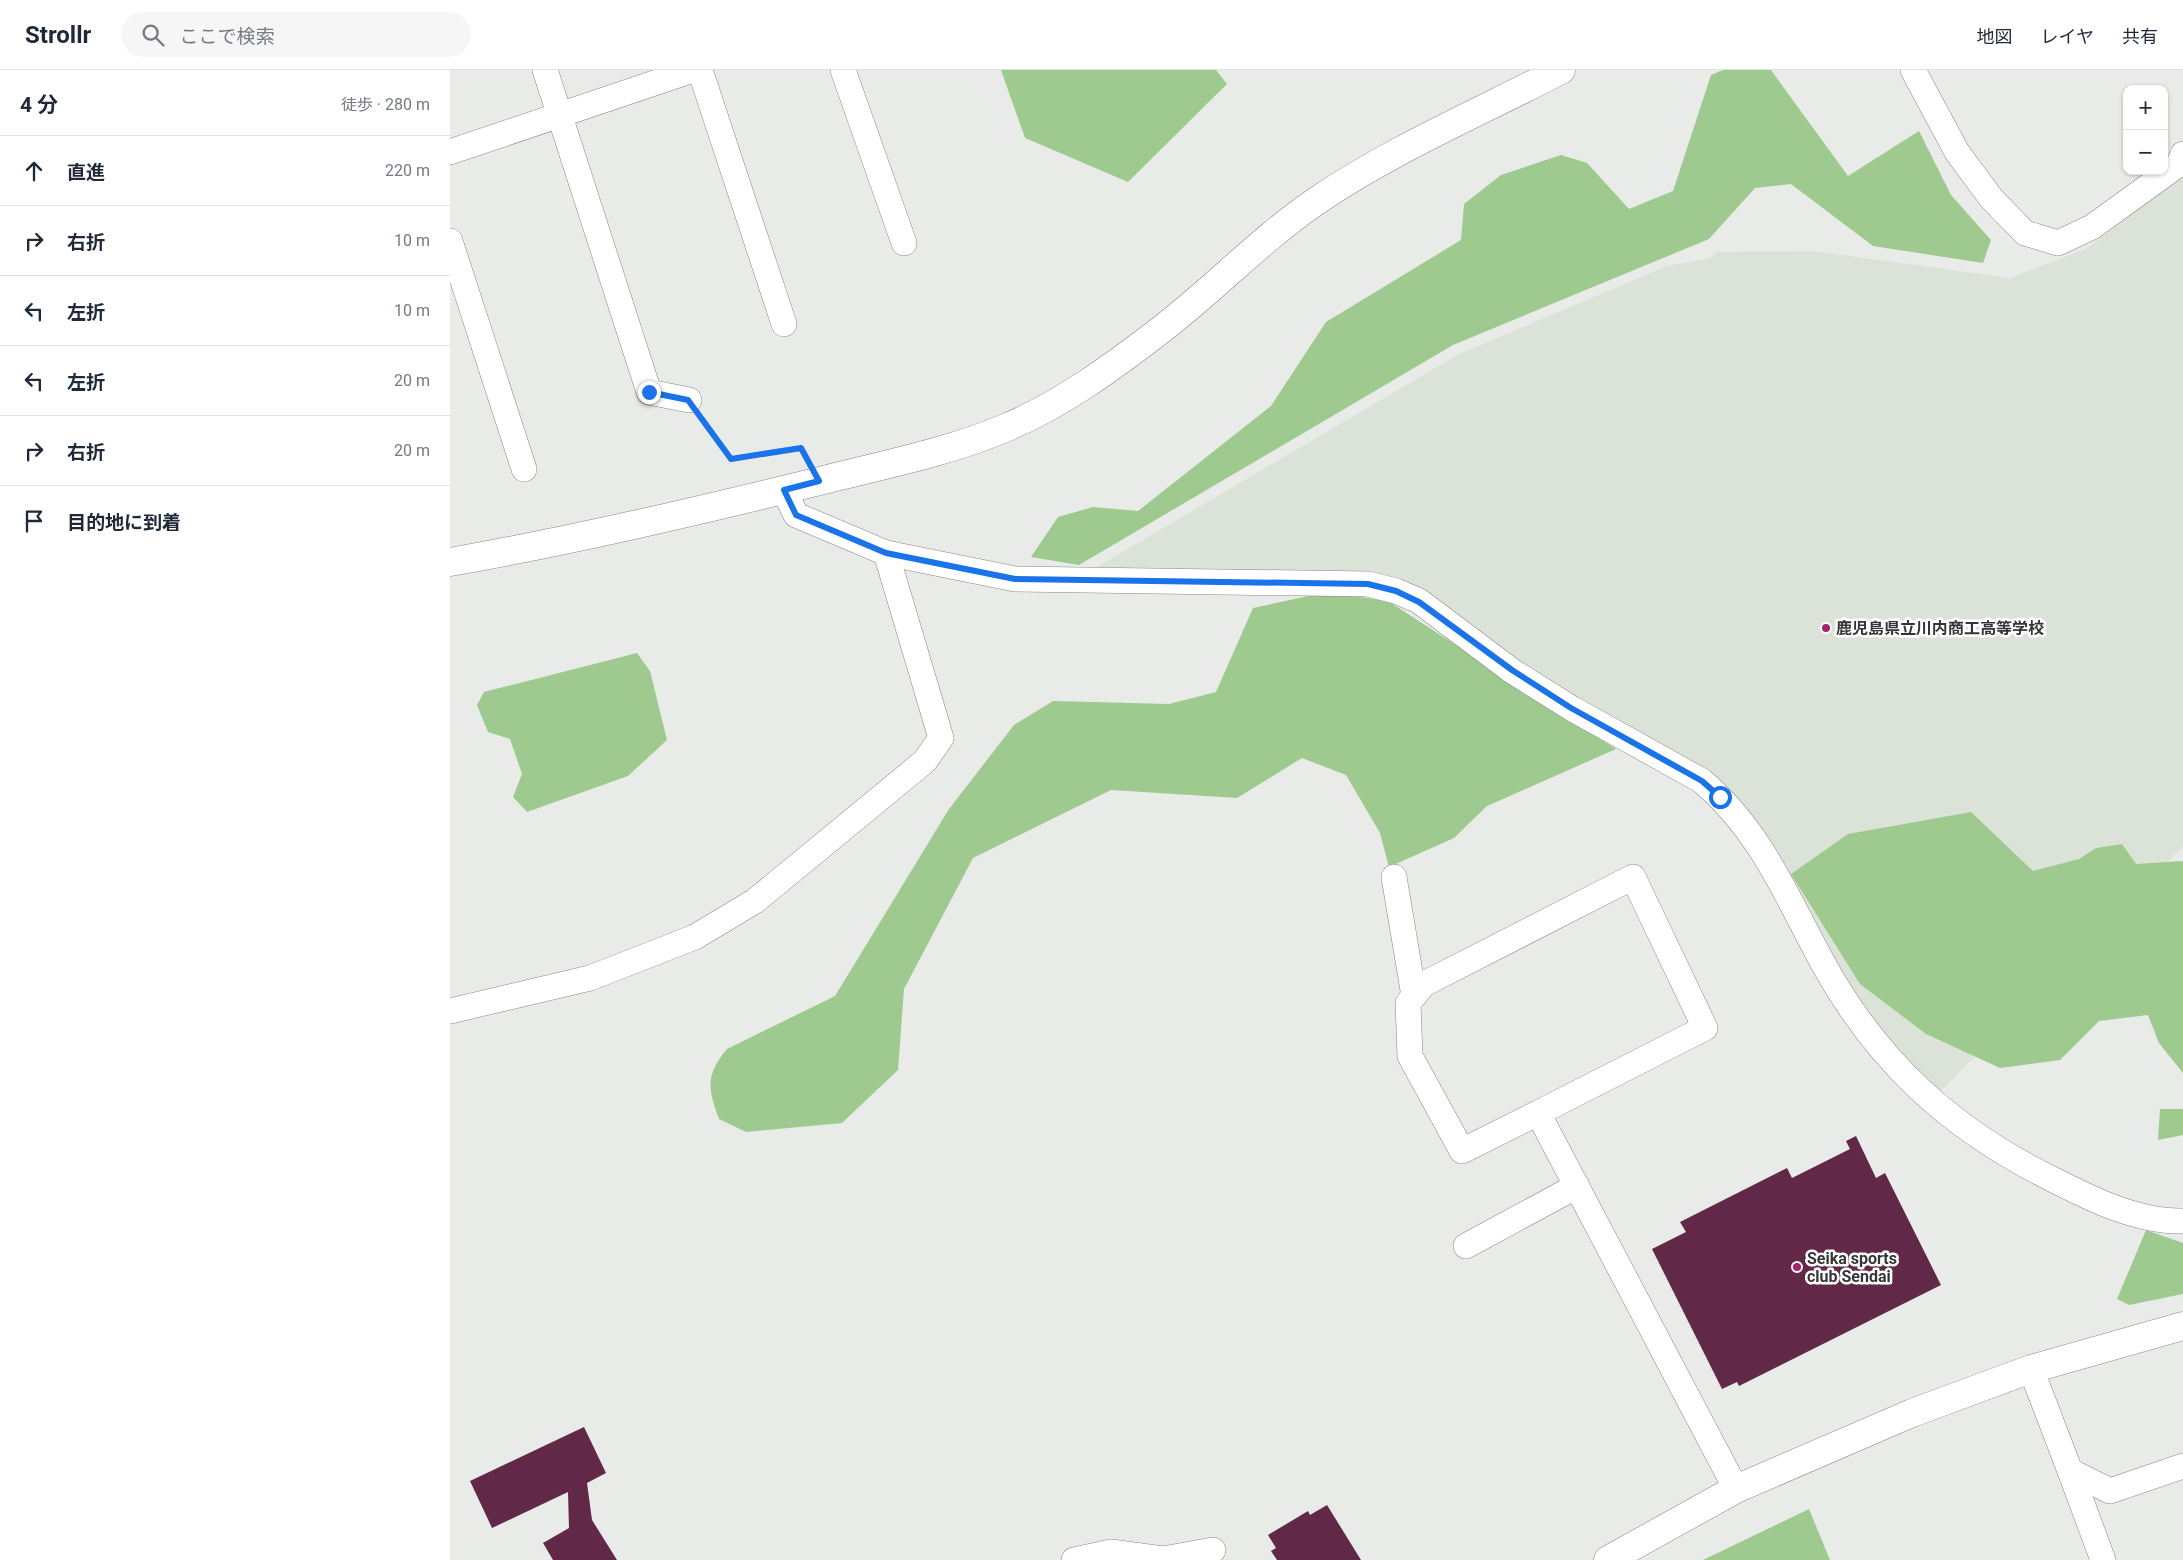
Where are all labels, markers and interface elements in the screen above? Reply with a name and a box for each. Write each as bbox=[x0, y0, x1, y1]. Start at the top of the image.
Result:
search box bbox=[121, 12, 471, 57]
text: Strollr bbox=[25, 21, 91, 49]
icon: search bbox=[139, 21, 167, 49]
text: ここで検索 bbox=[179, 25, 274, 48]
text: 地図 bbox=[1977, 26, 2013, 47]
text: レイヤ bbox=[2041, 26, 2094, 47]
text: 共有 bbox=[2122, 26, 2158, 47]
map controls bbox=[2123, 85, 2168, 175]
button: + bbox=[2123, 85, 2168, 130]
text: 4 分 bbox=[20, 93, 58, 117]
text: 徒歩 · 280 m bbox=[341, 95, 430, 114]
button: − bbox=[2123, 130, 2168, 175]
icon: ahead bbox=[20, 157, 48, 185]
text: 直進 bbox=[67, 161, 105, 184]
text: 220 m bbox=[385, 161, 430, 180]
icon: right bbox=[20, 227, 48, 255]
text: 右折 bbox=[67, 231, 105, 254]
text: 10 m bbox=[394, 231, 430, 250]
icon: left bbox=[20, 297, 48, 325]
text: 左折 bbox=[67, 301, 105, 324]
text: 10 m bbox=[394, 301, 430, 320]
icon: left bbox=[20, 367, 48, 395]
text: 左折 bbox=[67, 371, 105, 394]
text: 20 m bbox=[394, 371, 430, 390]
route end bbox=[638, 381, 661, 404]
icon: right bbox=[20, 437, 48, 465]
text: 右折 bbox=[67, 441, 105, 464]
text: 20 m bbox=[394, 441, 430, 460]
icon: arrive bbox=[20, 507, 48, 535]
text: 目的地に到着 bbox=[67, 511, 181, 534]
place label: 鹿児島県立川内商工高等学校 bbox=[1836, 619, 2044, 638]
marker: 鹿児島県立川内商工高等学校 bbox=[1820, 622, 1832, 634]
route start bbox=[1709, 786, 1732, 809]
place label: Seika sports club Sendai bbox=[1807, 1249, 1897, 1286]
marker: Seika sports club Sendai bbox=[1791, 1261, 1803, 1273]

